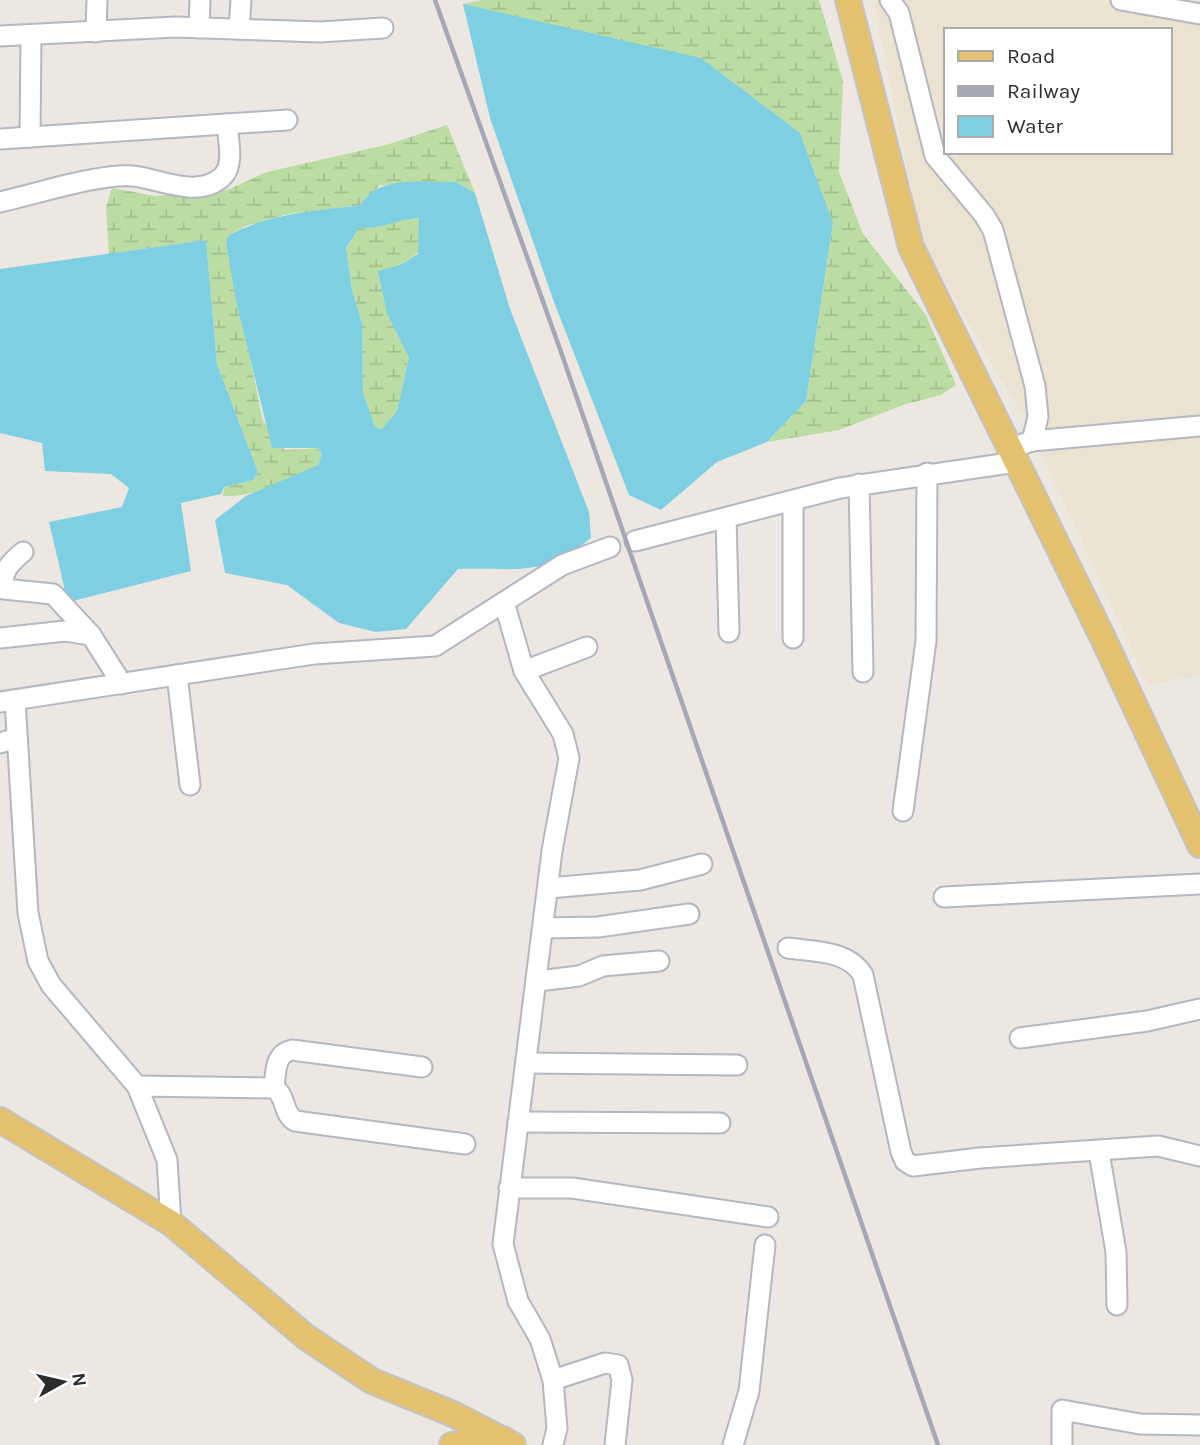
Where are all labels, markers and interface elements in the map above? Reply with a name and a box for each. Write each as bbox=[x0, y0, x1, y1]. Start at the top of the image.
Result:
legend bbox=[944, 28, 1172, 154]
text: Road bbox=[1007, 44, 1055, 68]
text: Railway bbox=[1007, 79, 1080, 103]
text: Water bbox=[1007, 114, 1063, 138]
north arrow bbox=[28, 1347, 98, 1417]
text: N bbox=[67, 1371, 91, 1388]

